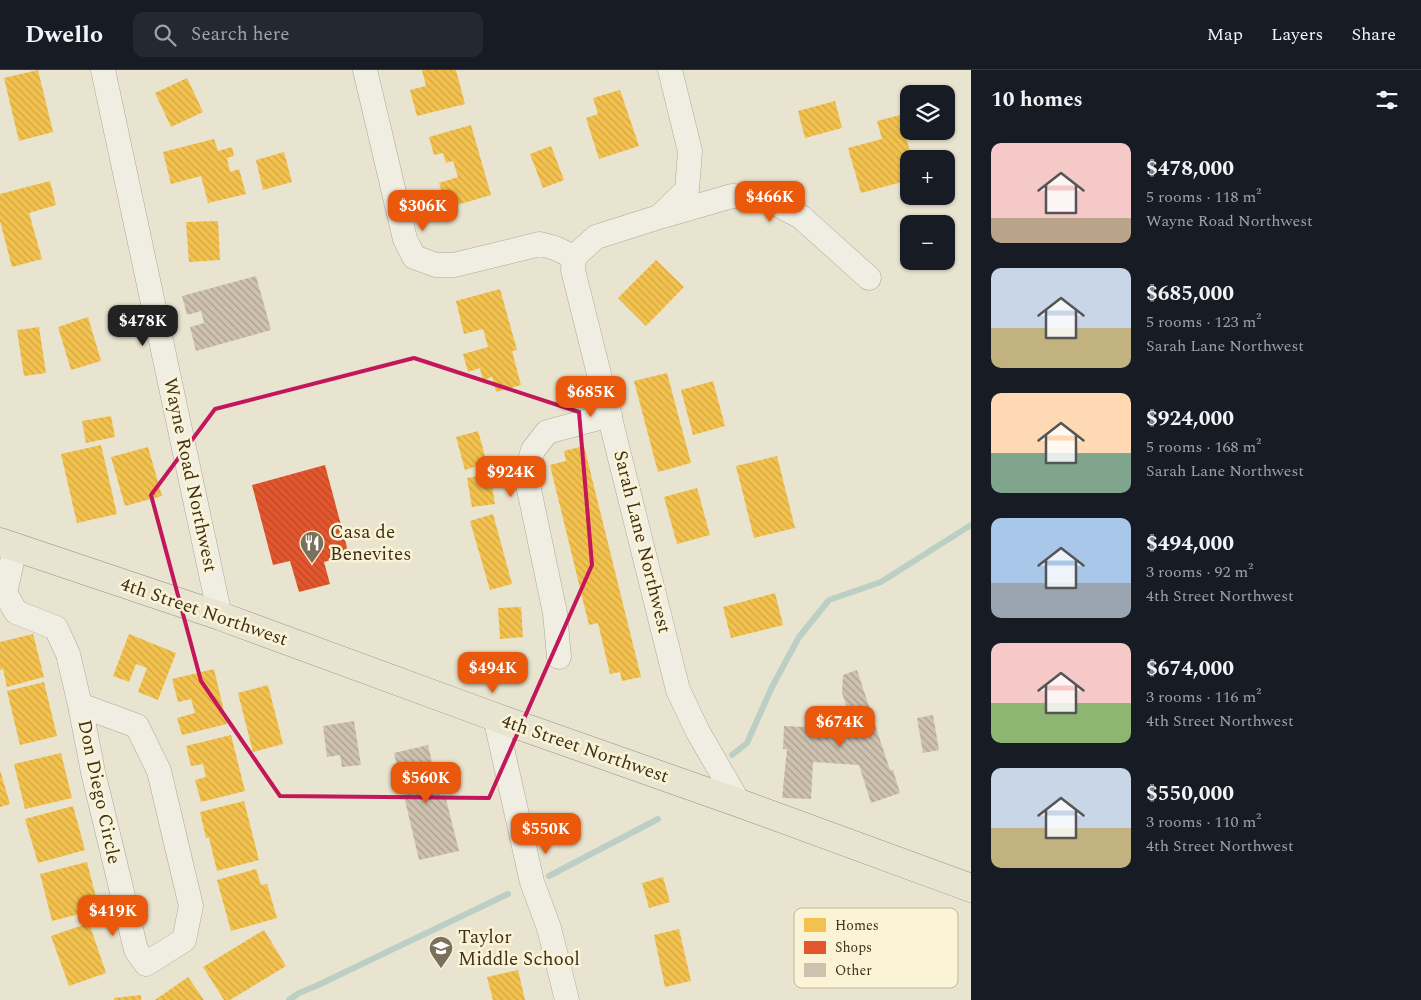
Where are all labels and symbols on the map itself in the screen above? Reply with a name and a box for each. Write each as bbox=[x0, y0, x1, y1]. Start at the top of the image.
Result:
pin: $466K bbox=[735, 180, 805, 223]
pin: $306K bbox=[388, 190, 458, 232]
pin: $478K bbox=[108, 304, 178, 347]
street label: Wayne Road Northwest bbox=[155, 375, 225, 575]
pin: $685K bbox=[556, 376, 626, 418]
street label: Sarah Lane Northwest bbox=[605, 447, 679, 637]
pin: $924K bbox=[476, 456, 546, 498]
place label: Casa de Benevites bbox=[330, 518, 411, 569]
restaurant icon: Casa de Benevites bbox=[299, 530, 325, 564]
street label: 4th Street Northwest bbox=[116, 570, 292, 654]
pin: $494K bbox=[458, 652, 528, 694]
pin: $674K bbox=[805, 706, 875, 748]
street label: 4th Street Northwest bbox=[497, 707, 673, 791]
street label: Don Diego Circle bbox=[70, 717, 128, 867]
pin: $560K bbox=[391, 762, 461, 804]
pin: $550K bbox=[511, 812, 581, 855]
pin: $419K bbox=[78, 894, 148, 937]
legend bbox=[794, 908, 958, 988]
text: Homes bbox=[835, 915, 879, 936]
place label: Taylor Middle School bbox=[458, 923, 580, 974]
school or university icon: Taylor Middle School bbox=[428, 935, 454, 969]
text: Shops bbox=[835, 937, 872, 958]
text: Other bbox=[835, 960, 872, 981]

